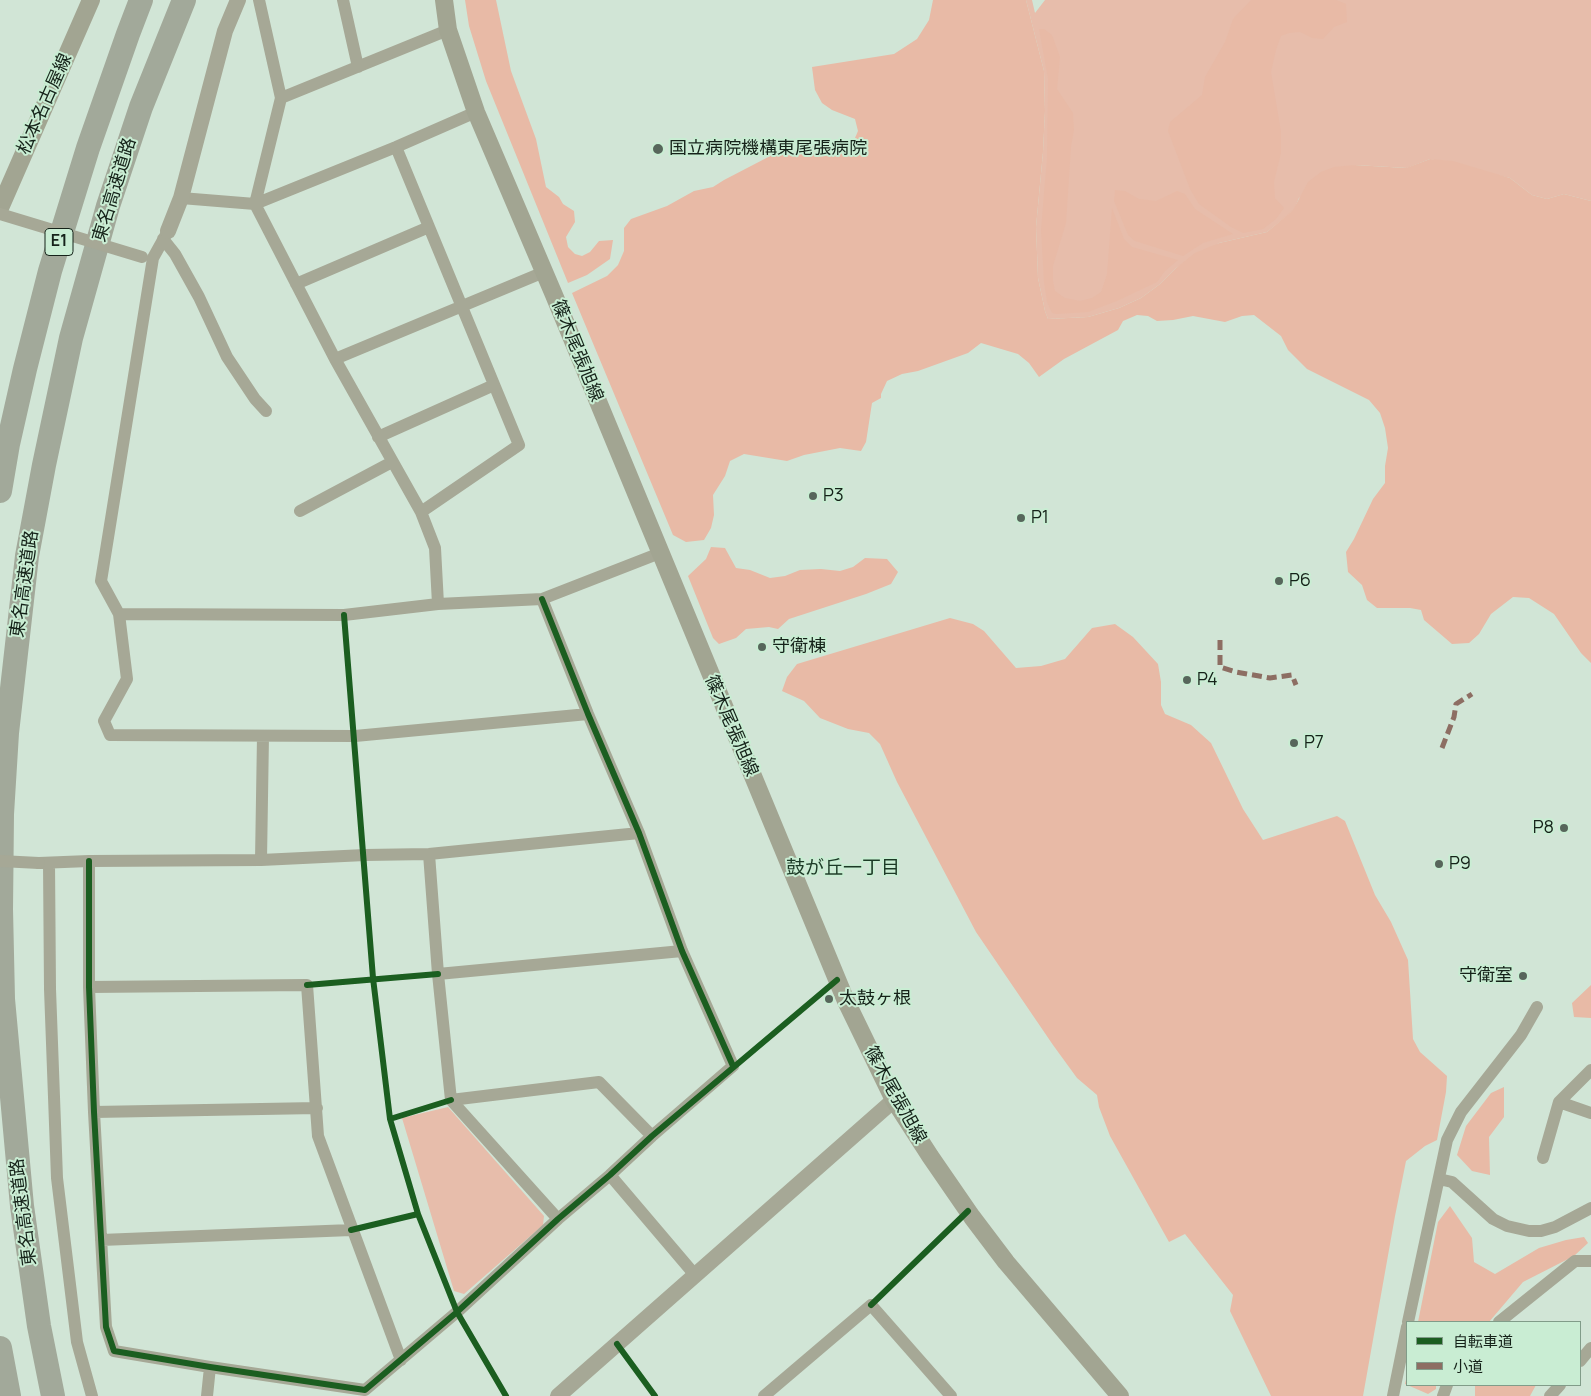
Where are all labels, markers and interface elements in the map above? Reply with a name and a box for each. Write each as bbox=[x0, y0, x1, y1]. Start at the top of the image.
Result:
street label: 松本名古屋線 bbox=[13, 50, 77, 158]
street label: 東名高速道路 bbox=[89, 135, 141, 245]
place label: 国立病院機構東尾張病院 bbox=[669, 138, 867, 160]
marker: 国立病院機構東尾張病院 bbox=[651, 142, 665, 156]
road number: E1 bbox=[45, 228, 73, 256]
street label: 篠木尾張旭線 bbox=[547, 297, 607, 405]
place label: P3 bbox=[823, 485, 844, 507]
marker: P3 bbox=[807, 490, 819, 502]
place label: P1 bbox=[1031, 507, 1049, 529]
marker: P1 bbox=[1015, 512, 1027, 524]
street label: 東名高速道路 bbox=[7, 529, 43, 639]
place label: P6 bbox=[1289, 570, 1311, 592]
marker: P6 bbox=[1273, 575, 1285, 587]
place label: 守衛棟 bbox=[772, 636, 826, 658]
marker: 守衛棟 bbox=[756, 641, 768, 653]
place label: P4 bbox=[1197, 669, 1218, 691]
street label: 篠木尾張旭線 bbox=[700, 672, 762, 780]
marker: P4 bbox=[1181, 674, 1193, 686]
place label: P7 bbox=[1304, 732, 1324, 754]
marker: P7 bbox=[1288, 737, 1300, 749]
place label: P8 bbox=[1533, 817, 1554, 839]
marker: P8 bbox=[1558, 822, 1570, 834]
place label: P9 bbox=[1449, 853, 1471, 875]
district label: 鼓が丘一丁目 bbox=[786, 858, 900, 880]
marker: P9 bbox=[1433, 858, 1445, 870]
place label: 守衛室 bbox=[1459, 965, 1513, 987]
marker: 守衛室 bbox=[1517, 970, 1529, 982]
place label: 太鼓ヶ根 bbox=[839, 988, 911, 1010]
marker: 太鼓ヶ根 bbox=[823, 993, 835, 1005]
street label: 篠木尾張旭線 bbox=[859, 1043, 931, 1147]
street label: 東名高速道路 bbox=[7, 1157, 41, 1267]
legend bbox=[1406, 1321, 1581, 1386]
text: 自転車道 bbox=[1453, 1331, 1513, 1352]
text: 小道 bbox=[1453, 1356, 1483, 1377]

